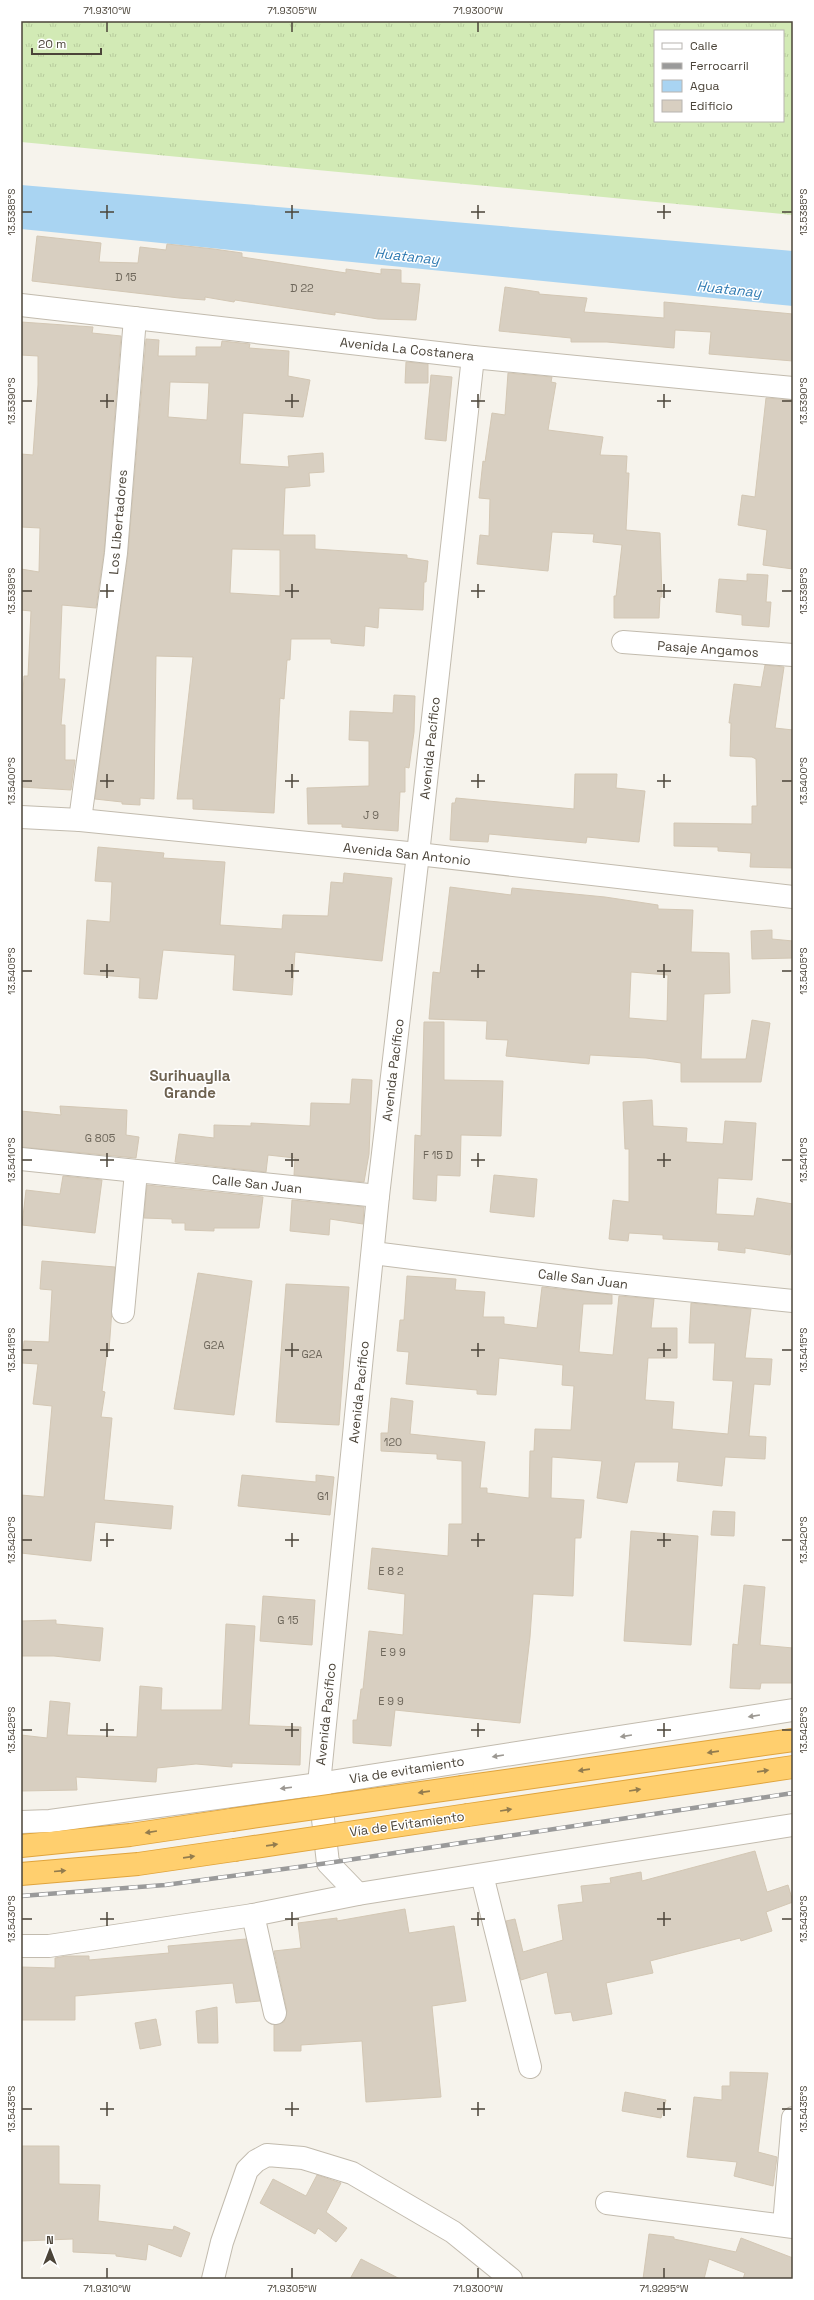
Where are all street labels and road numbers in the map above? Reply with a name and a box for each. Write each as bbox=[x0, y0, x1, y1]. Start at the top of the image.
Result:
street label: Avenida La Costanera bbox=[339, 333, 476, 365]
street label: Los Libertadores bbox=[105, 469, 131, 575]
street label: Pasaje Angamos bbox=[657, 637, 759, 661]
street label: Avenida Pacífico bbox=[416, 696, 444, 800]
street label: Avenida San Antonio bbox=[342, 839, 472, 869]
street label: Avenida Pacífico bbox=[378, 1018, 408, 1122]
street label: Calle San Juan bbox=[211, 1171, 303, 1197]
street label: Calle San Juan bbox=[537, 1265, 629, 1293]
street label: Avenida Pacífico bbox=[345, 1340, 373, 1444]
street label: Avenida Pacífico bbox=[312, 1662, 340, 1766]
street label: Via de evitamiento bbox=[348, 1753, 466, 1787]
street label: Vía de Evitamiento bbox=[348, 1808, 466, 1840]

